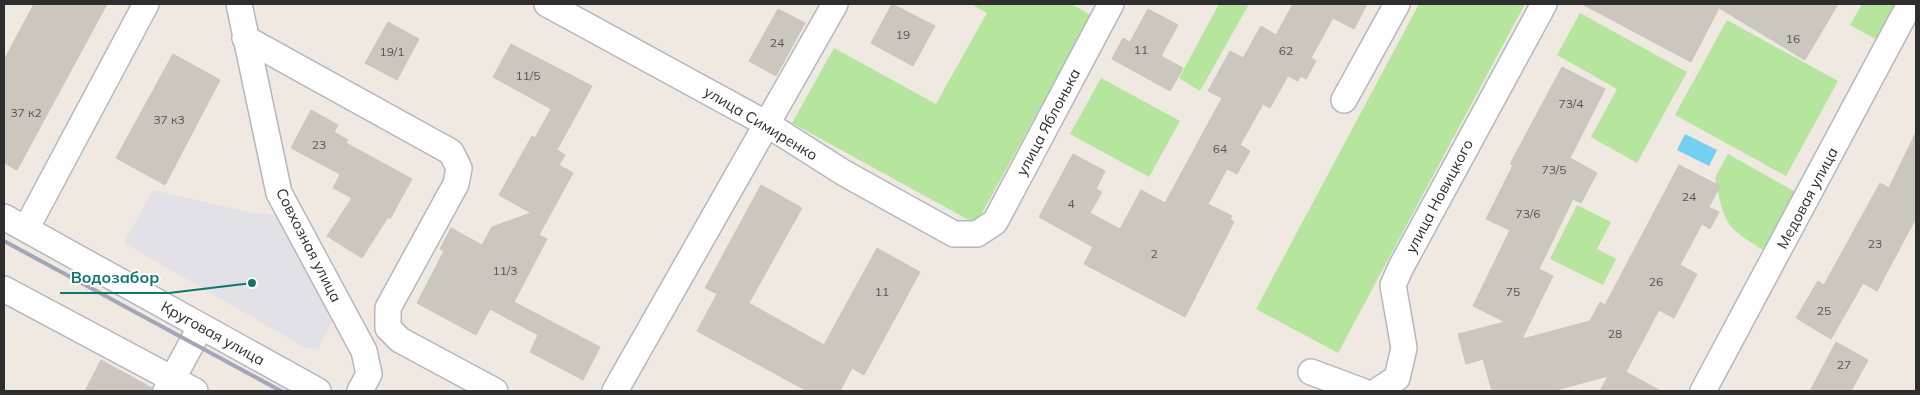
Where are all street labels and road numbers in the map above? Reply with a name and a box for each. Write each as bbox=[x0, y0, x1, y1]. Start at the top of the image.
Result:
street label: улица Яблонька bbox=[1012, 65, 1084, 179]
street label: улица Симиренко bbox=[701, 82, 821, 164]
street label: улица Новицкого bbox=[1401, 136, 1477, 256]
street label: Медовая улица bbox=[1772, 144, 1842, 252]
street label: Совхозная улица bbox=[272, 185, 346, 305]
street label: Круговая улица bbox=[158, 297, 268, 369]

